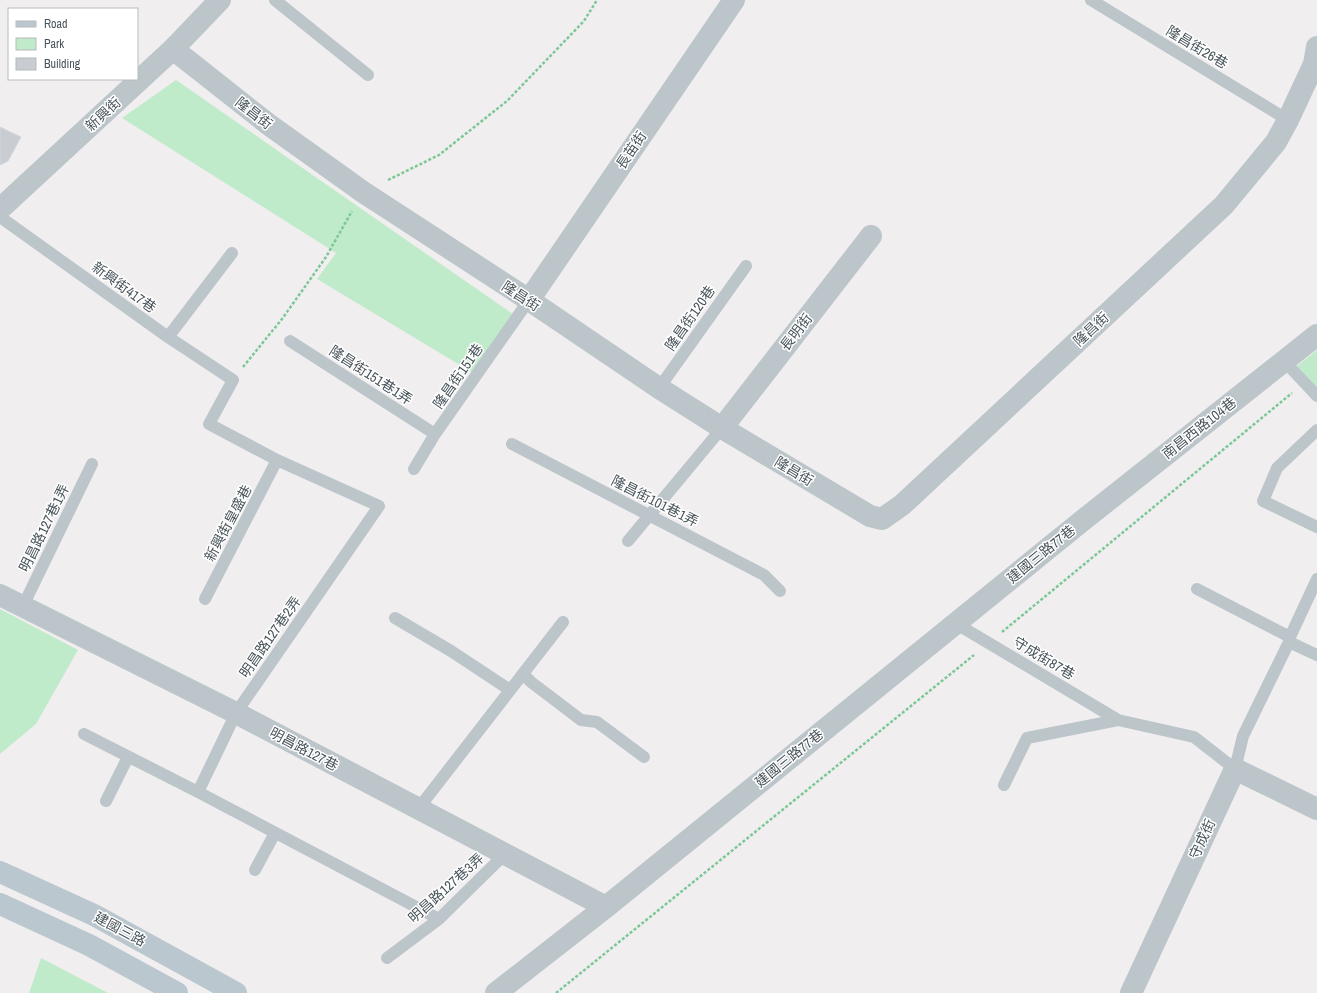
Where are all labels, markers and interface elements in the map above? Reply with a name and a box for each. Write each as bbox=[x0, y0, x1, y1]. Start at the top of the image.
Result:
legend bbox=[8, 8, 138, 80]
text: Road bbox=[44, 16, 68, 32]
street label: 隆昌街26巷 bbox=[1163, 22, 1231, 72]
text: Park bbox=[44, 36, 64, 52]
text: Building bbox=[44, 56, 81, 72]
street label: 新興街 bbox=[82, 93, 124, 135]
street label: 隆昌街 bbox=[232, 93, 276, 133]
street label: 長苗街 bbox=[612, 128, 650, 172]
street label: 新興街417巷 bbox=[88, 258, 160, 316]
street label: 隆昌街 bbox=[498, 277, 544, 315]
street label: 隆昌街120巷 bbox=[661, 282, 719, 354]
street label: 隆昌街 bbox=[1070, 308, 1112, 350]
street label: 長明街 bbox=[776, 310, 816, 354]
street label: 隆昌街151巷 bbox=[429, 340, 487, 412]
street label: 隆昌街151巷1弄 bbox=[326, 341, 416, 409]
street label: 南昌西路104巷 bbox=[1158, 393, 1240, 463]
street label: 隆昌街 bbox=[771, 452, 817, 490]
street label: 隆昌街101巷1弄 bbox=[608, 471, 702, 531]
street label: 明昌路127巷1弄 bbox=[15, 481, 73, 575]
street label: 新興街皇盛巷 bbox=[200, 482, 256, 564]
street label: 建國三路77巷 bbox=[1003, 521, 1079, 587]
street label: 明昌路127巷2弄 bbox=[235, 593, 305, 681]
street label: 守成街87巷 bbox=[1010, 633, 1078, 683]
street label: 明昌路127巷 bbox=[267, 723, 341, 775]
street label: 建國三路77巷 bbox=[751, 725, 827, 791]
street label: 守成街 bbox=[1185, 816, 1219, 862]
street label: 明昌路127巷3弄 bbox=[404, 849, 488, 927]
street label: 建國三路 bbox=[91, 908, 149, 950]

